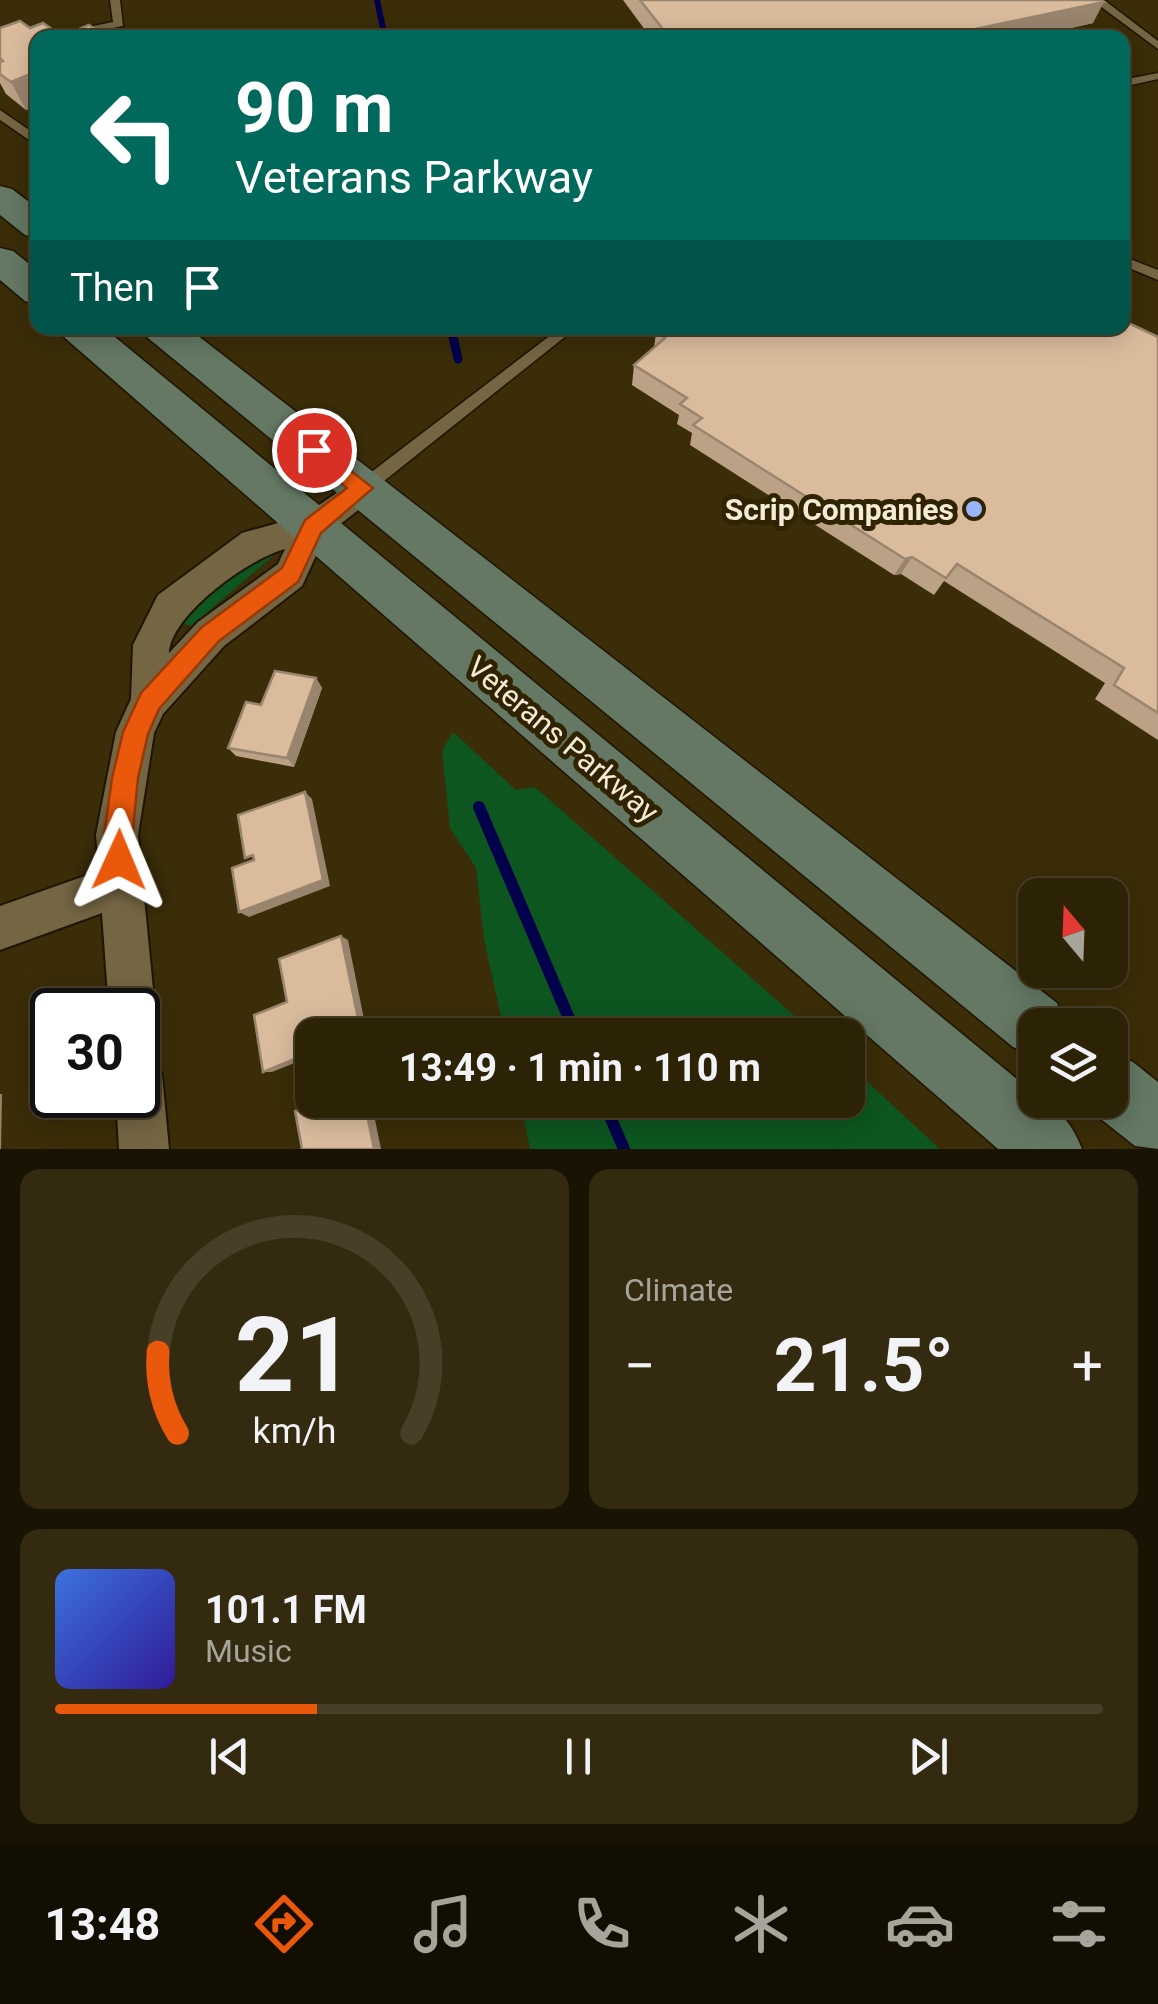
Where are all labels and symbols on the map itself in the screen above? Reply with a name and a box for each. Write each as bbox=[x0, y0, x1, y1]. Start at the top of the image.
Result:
pin bbox=[272, 408, 357, 493]
place label: Scrip Companies bbox=[725, 492, 954, 527]
marker: Scrip Companies bbox=[963, 498, 985, 520]
street label: Veterans Parkway bbox=[460, 649, 666, 829]
position arrow bbox=[67, 808, 171, 912]
north arrow bbox=[1018, 878, 1128, 988]
speed limit sign: 30 bbox=[30, 988, 160, 1118]

